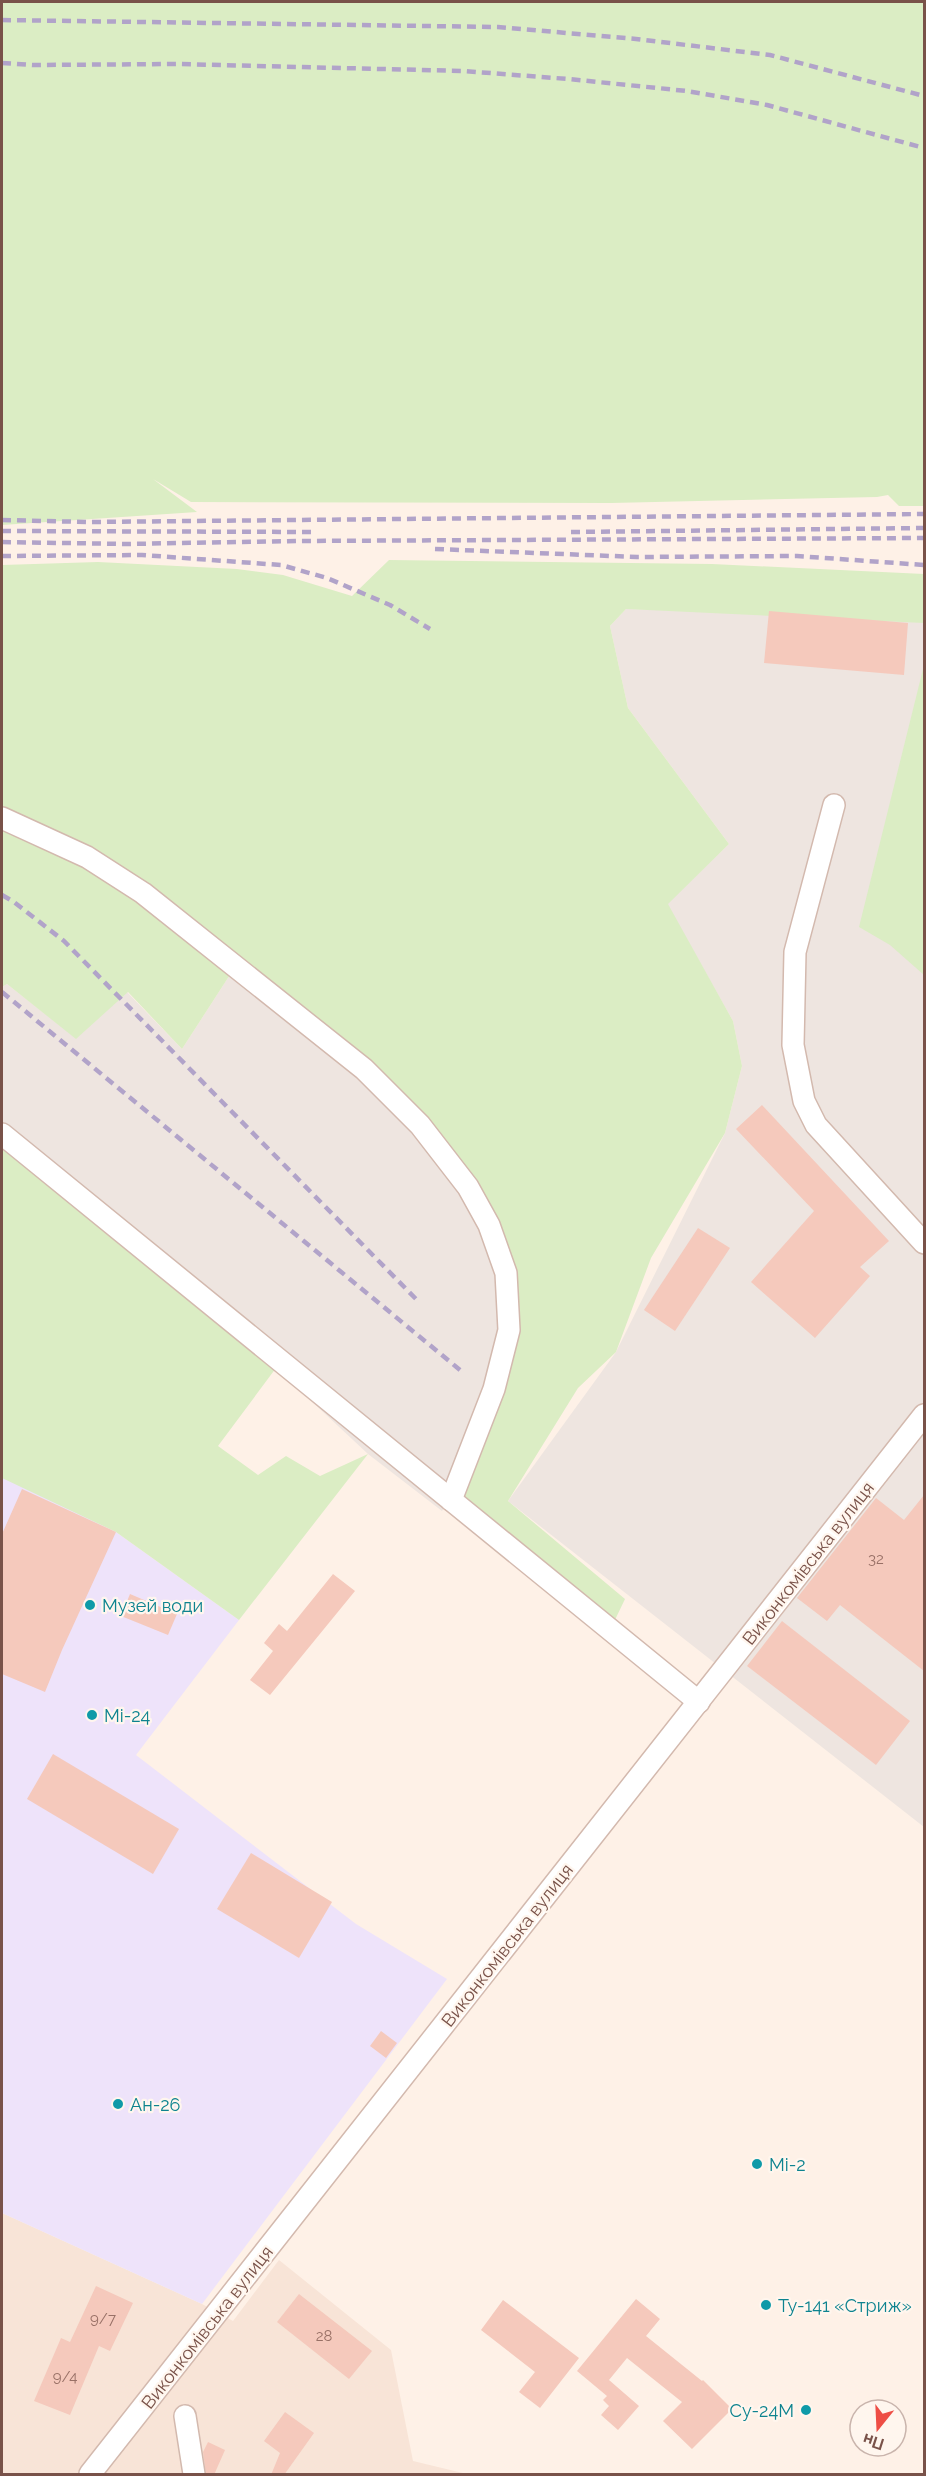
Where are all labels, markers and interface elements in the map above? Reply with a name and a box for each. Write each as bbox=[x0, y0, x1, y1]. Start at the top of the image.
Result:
street label: Виконкомівська вулиця bbox=[738, 1477, 878, 1649]
house number: 32 bbox=[868, 1550, 884, 1568]
place label: Музей води bbox=[102, 1595, 203, 1616]
marker: Музей води bbox=[83, 1598, 97, 1612]
place label: Мі-24 bbox=[104, 1705, 151, 1726]
marker: Мі-24 bbox=[85, 1708, 99, 1722]
street label: Виконкомівська вулиця bbox=[437, 1859, 577, 2031]
place label: Ан-26 bbox=[130, 2094, 181, 2115]
marker: Ан-26 bbox=[111, 2097, 125, 2111]
place label: Мі-2 bbox=[769, 2154, 806, 2175]
marker: Мі-2 bbox=[750, 2157, 764, 2171]
street label: Виконкомівська вулиця bbox=[137, 2241, 277, 2413]
place label: Ту-141 «Стриж» bbox=[778, 2295, 912, 2316]
marker: Ту-141 «Стриж» bbox=[759, 2298, 773, 2312]
house number: 9/7 bbox=[90, 2310, 116, 2328]
house number: 28 bbox=[316, 2327, 332, 2345]
house number: 9/4 bbox=[53, 2368, 77, 2386]
north arrow bbox=[848, 2398, 908, 2458]
place label: Су-24М bbox=[730, 2400, 794, 2421]
marker: Су-24М bbox=[799, 2403, 813, 2417]
text: Пн bbox=[860, 2429, 887, 2454]

